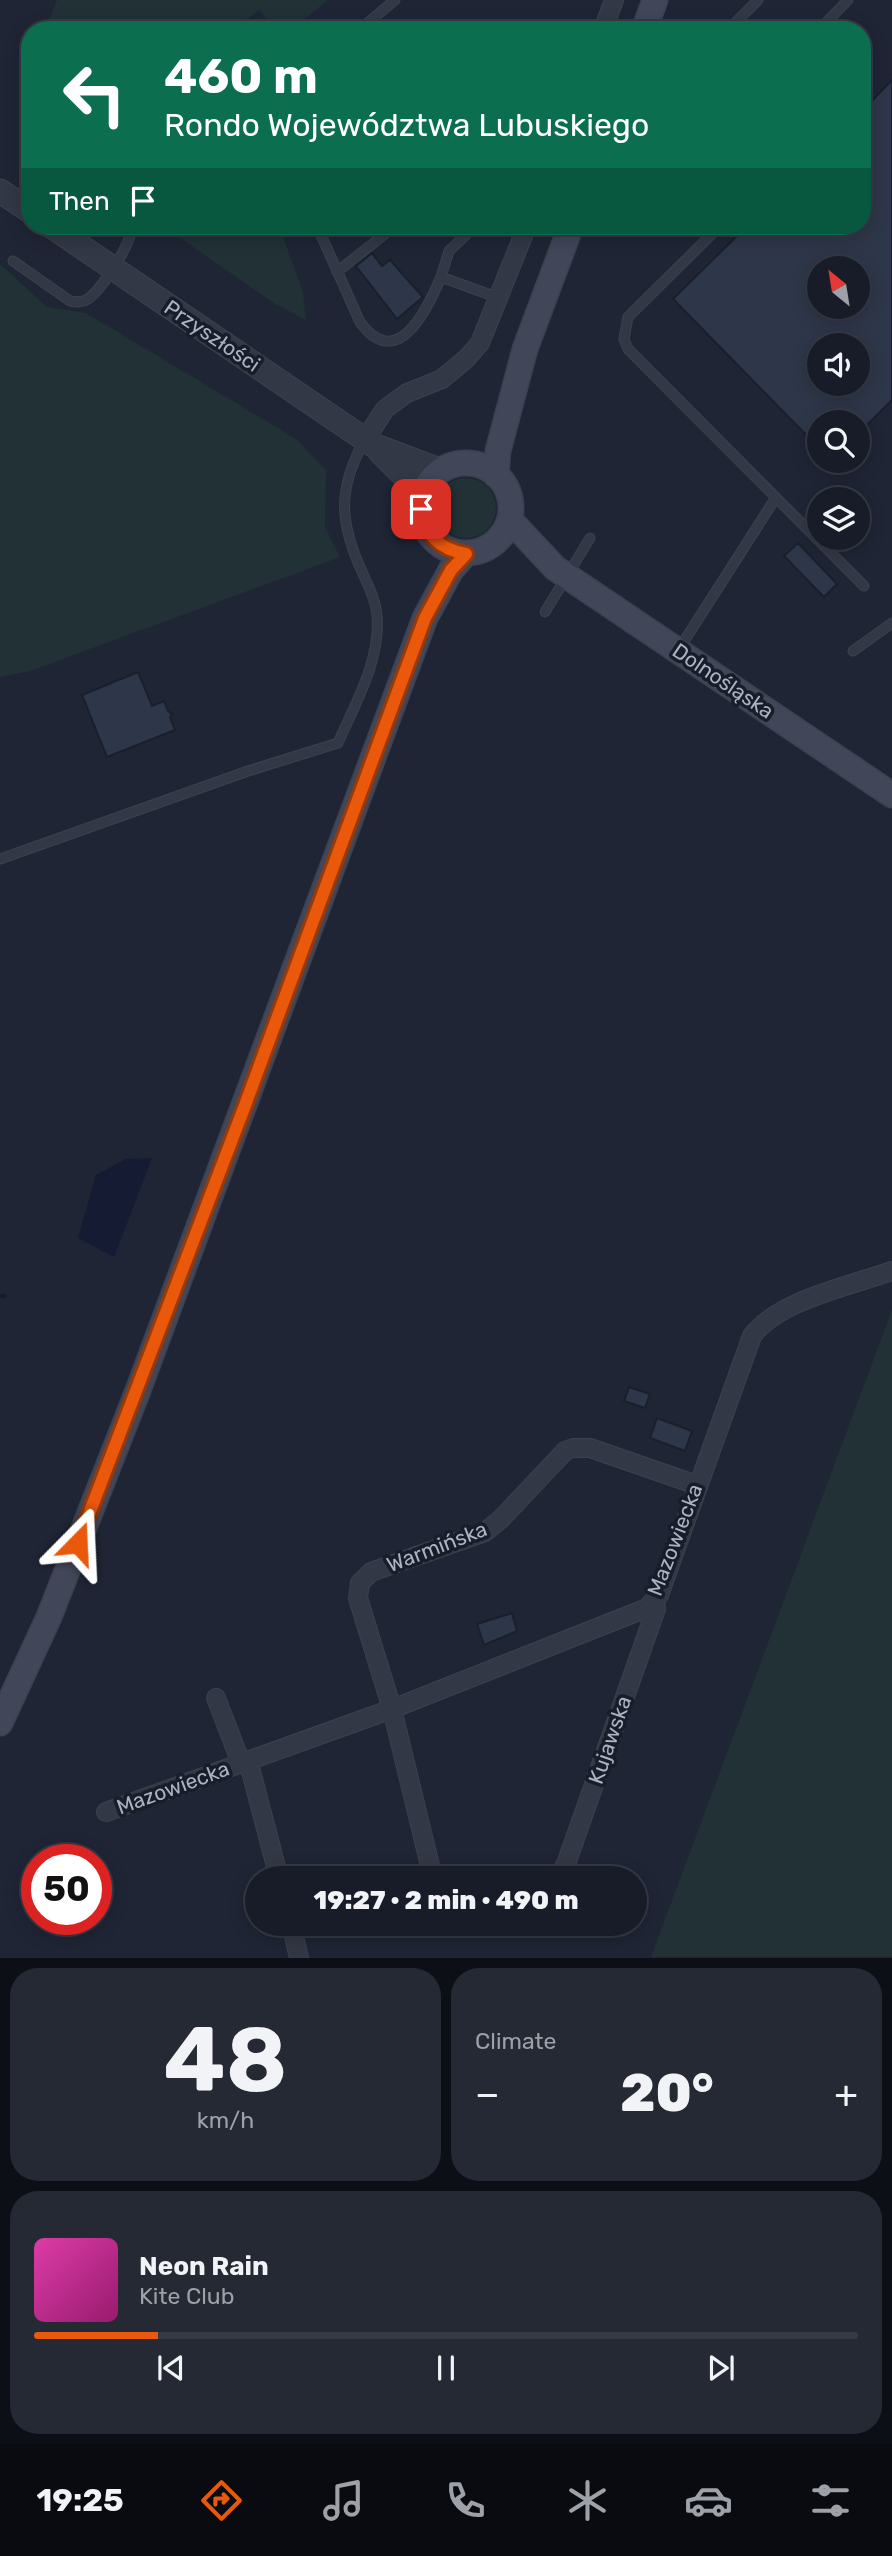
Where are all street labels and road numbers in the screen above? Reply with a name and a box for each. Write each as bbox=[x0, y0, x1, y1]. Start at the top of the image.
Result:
street label: Przyszłości bbox=[160, 294, 265, 377]
street label: Dolnośląska bbox=[668, 638, 779, 724]
street label: Mazowiecka bbox=[642, 1480, 707, 1599]
street label: Warmińska bbox=[383, 1516, 490, 1577]
street label: Kujawska bbox=[583, 1693, 636, 1787]
street label: Mazowiecka bbox=[113, 1756, 233, 1819]

